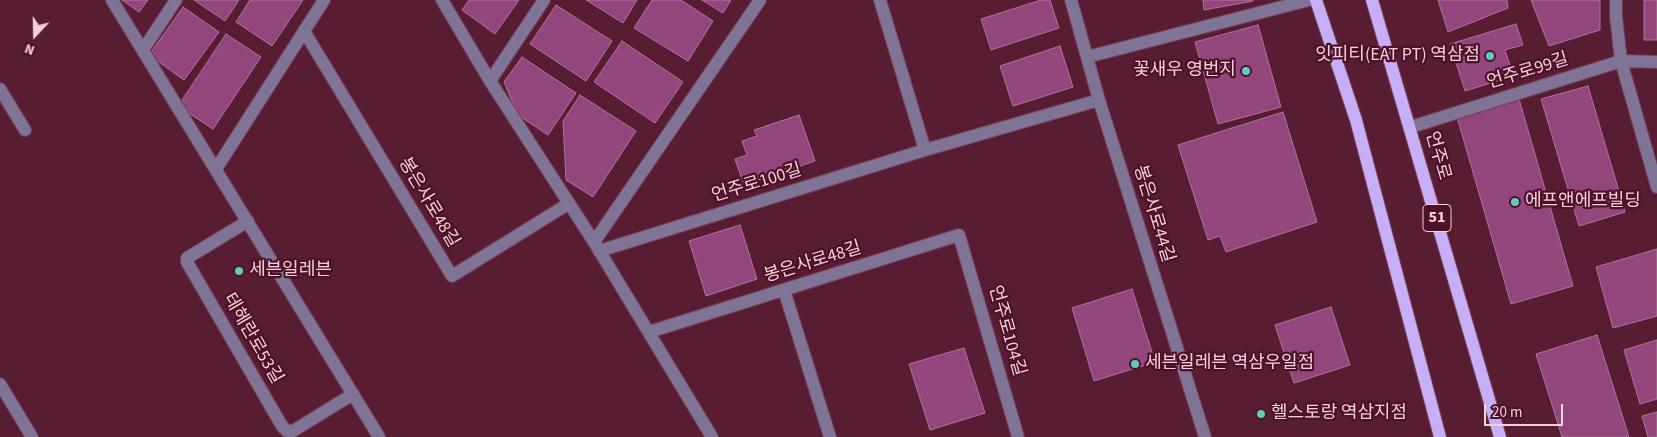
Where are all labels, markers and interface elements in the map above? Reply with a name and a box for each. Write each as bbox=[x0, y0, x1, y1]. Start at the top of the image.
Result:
north arrow bbox=[10, 10, 60, 60]
text: N bbox=[22, 38, 38, 60]
place label: 잇피티(EAT PT) 역삼점 bbox=[1315, 45, 1480, 67]
street label: 언주로99길 bbox=[1485, 49, 1571, 95]
marker: 잇피티(EAT PT) 역삼점 bbox=[1484, 50, 1496, 62]
place label: 꽃새우 영번지 bbox=[1133, 60, 1236, 82]
marker: 꽃새우 영번지 bbox=[1240, 65, 1252, 77]
street label: 언주로 bbox=[1420, 129, 1454, 183]
street label: 봉은사로48길 bbox=[393, 154, 463, 252]
street label: 언주로100길 bbox=[709, 160, 805, 208]
street label: 봉은사로44길 bbox=[1128, 163, 1178, 265]
place label: 에프앤에프빌딩 bbox=[1525, 191, 1641, 213]
marker: 에프앤에프빌딩 bbox=[1509, 196, 1521, 208]
road number: 51 bbox=[1423, 204, 1451, 232]
street label: 봉은사로48길 bbox=[762, 238, 864, 288]
place label: 세븐일레븐 bbox=[249, 260, 332, 282]
marker: 세븐일레븐 bbox=[233, 265, 245, 277]
street label: 언주로104길 bbox=[983, 283, 1029, 379]
street label: 테헤란로53길 bbox=[217, 290, 287, 388]
place label: 세븐일레븐 역삼우일점 bbox=[1145, 353, 1314, 375]
marker: 세븐일레븐 역삼우일점 bbox=[1129, 358, 1141, 370]
scale bar bbox=[1487, 394, 1566, 426]
text: 20 m bbox=[1492, 402, 1522, 423]
place label: 헬스토랑 역삼지점 bbox=[1271, 403, 1407, 425]
marker: 헬스토랑 역삼지점 bbox=[1255, 408, 1267, 420]

